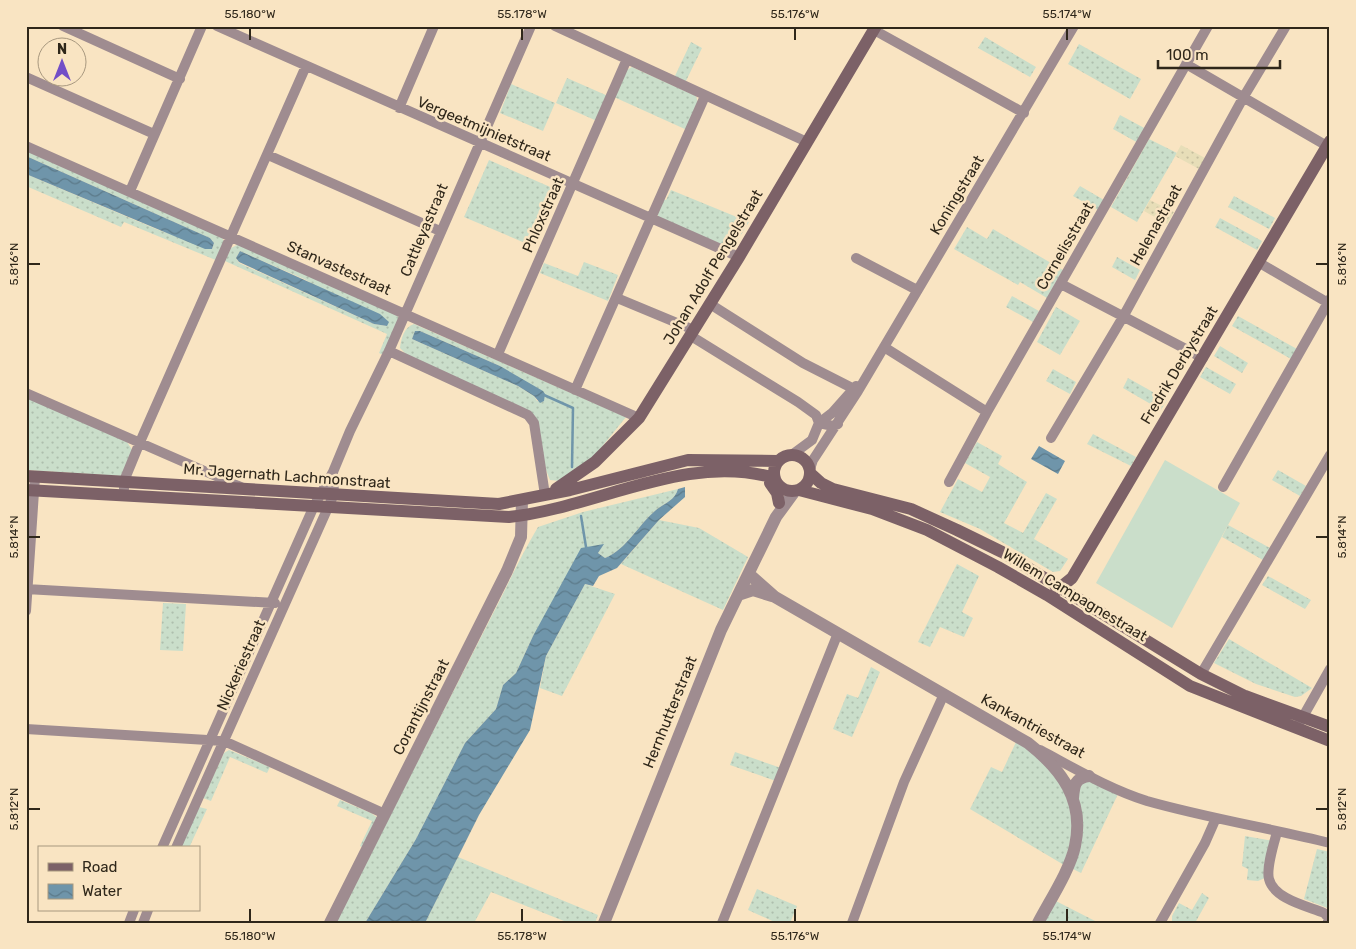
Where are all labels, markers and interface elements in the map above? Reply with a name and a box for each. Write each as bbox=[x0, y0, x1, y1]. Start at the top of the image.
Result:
text: 55.180°W bbox=[224, 7, 276, 21]
text: 55.178°W bbox=[497, 7, 547, 21]
text: 55.176°W bbox=[771, 7, 820, 21]
text: 55.174°W bbox=[1043, 7, 1092, 21]
north arrow bbox=[38, 38, 88, 88]
scale bar bbox=[1158, 38, 1281, 70]
text: N bbox=[57, 41, 67, 58]
text: 100 m bbox=[1166, 46, 1208, 64]
street label: Vergeetmijnietstraat bbox=[414, 93, 554, 165]
street label: Koningstraat bbox=[926, 152, 988, 238]
street label: Phloxstraat bbox=[518, 175, 568, 255]
street label: Cattleyastraat bbox=[396, 181, 452, 279]
street label: Helenastraat bbox=[1126, 181, 1186, 269]
street label: Johan Adolf Pengelstraat bbox=[660, 186, 767, 348]
street label: Cornelisstraat bbox=[1033, 199, 1097, 293]
street label: Stanvastestraat bbox=[284, 237, 394, 299]
text: 5.816°N bbox=[7, 243, 21, 285]
text: 5.816°N bbox=[1335, 243, 1349, 285]
street label: Fredrik Derbystraat bbox=[1137, 303, 1221, 427]
street label: Mr. Jagernath Lachmonstraat bbox=[183, 460, 391, 492]
text: 5.814°N bbox=[7, 515, 21, 559]
text: 5.814°N bbox=[1335, 515, 1349, 559]
street label: Willem Campagnestraat bbox=[1000, 545, 1150, 645]
street label: Nickeriestraat bbox=[213, 617, 269, 713]
street label: Hernhutterstraat bbox=[639, 653, 701, 771]
street label: Corantijnstraat bbox=[389, 656, 453, 758]
street label: Kankantriestraat bbox=[978, 690, 1088, 762]
text: 5.812°N bbox=[7, 788, 21, 830]
text: 5.812°N bbox=[1335, 788, 1349, 830]
legend bbox=[38, 846, 200, 912]
text: Road bbox=[82, 858, 118, 876]
text: Water bbox=[82, 882, 122, 900]
text: 55.180°W bbox=[224, 929, 276, 943]
text: 55.178°W bbox=[497, 929, 547, 943]
text: 55.176°W bbox=[771, 929, 820, 943]
text: 55.174°W bbox=[1043, 929, 1092, 943]

